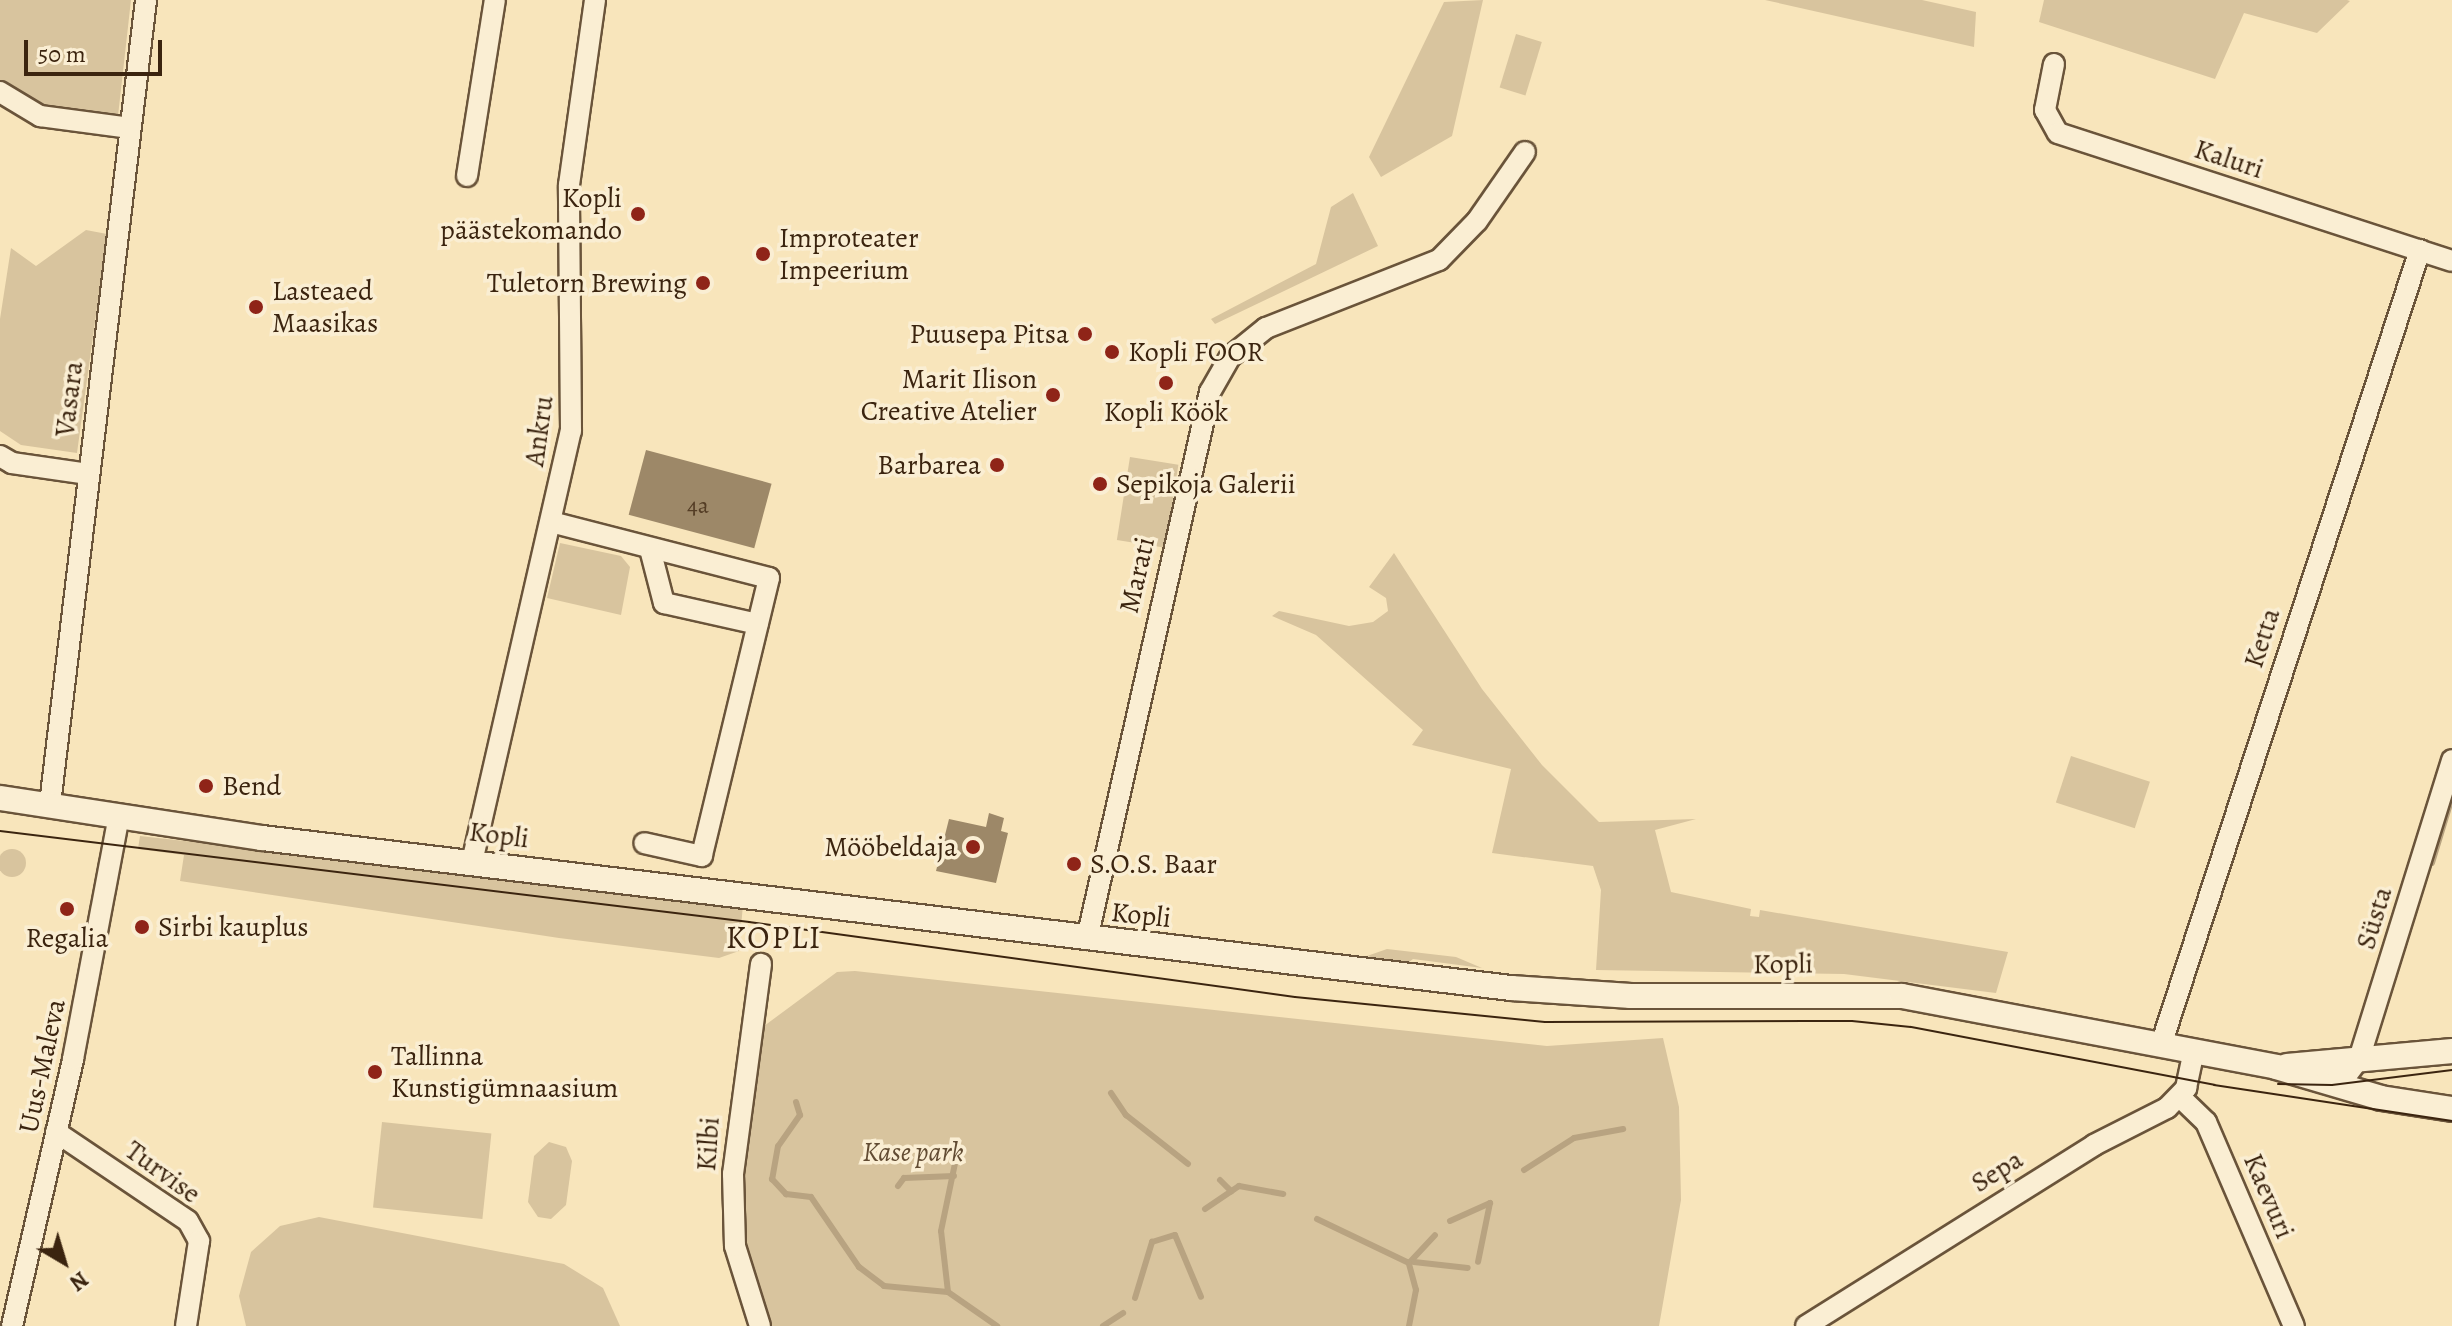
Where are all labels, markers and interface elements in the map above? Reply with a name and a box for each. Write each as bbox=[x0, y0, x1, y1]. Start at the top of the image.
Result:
scale bar bbox=[28, 24, 166, 74]
text: 50 m bbox=[38, 38, 86, 70]
street label: Kaluri bbox=[2190, 132, 2268, 186]
place label: Kopli päästekomando bbox=[440, 181, 622, 247]
marker: Kopli päästekomando bbox=[629, 205, 647, 223]
place label: Improteater Impeerium bbox=[779, 221, 919, 287]
marker: Improteater Impeerium bbox=[754, 245, 772, 263]
place label: Tuletorn Brewing bbox=[487, 266, 687, 300]
place label: Lasteaed Maasikas bbox=[272, 274, 378, 340]
marker: Tuletorn Brewing bbox=[694, 274, 712, 292]
marker: Lasteaed Maasikas bbox=[247, 298, 265, 316]
place label: Puusepa Pitsa bbox=[910, 317, 1069, 351]
marker: Puusepa Pitsa bbox=[1076, 325, 1094, 343]
place label: Kopli FOOR bbox=[1128, 335, 1264, 369]
marker: Kopli FOOR bbox=[1103, 343, 1121, 361]
street label: Vasara bbox=[48, 359, 90, 439]
place label: Marit Ilison Creative Atelier bbox=[861, 362, 1037, 428]
marker: Kopli Köök bbox=[1157, 374, 1175, 392]
marker: Marit Ilison Creative Atelier bbox=[1044, 386, 1062, 404]
street label: Ankru bbox=[517, 394, 561, 468]
place label: Kopli Köök bbox=[1104, 395, 1228, 429]
place label: Barbarea bbox=[877, 448, 981, 482]
marker: Barbarea bbox=[988, 456, 1006, 474]
place label: Sepikoja Galerii bbox=[1116, 467, 1296, 501]
marker: Sepikoja Galerii bbox=[1091, 475, 1109, 493]
house number: 4a bbox=[687, 492, 709, 520]
street label: Marati bbox=[1112, 534, 1162, 616]
street label: Ketta bbox=[2237, 604, 2287, 672]
place label: Bend bbox=[222, 769, 281, 803]
marker: Bend bbox=[197, 777, 215, 795]
street label: Kopli bbox=[467, 815, 531, 855]
place label: Mööbeldaja bbox=[824, 830, 957, 864]
marker: Mööbeldaja bbox=[964, 838, 982, 856]
place label: S.O.S. Baar bbox=[1090, 847, 1218, 881]
marker: S.O.S. Baar bbox=[1065, 855, 1083, 873]
street label: Süsta bbox=[2349, 883, 2399, 953]
street label: Kopli bbox=[1109, 895, 1173, 935]
marker: Regalia bbox=[58, 900, 76, 918]
place label: Sirbi kauplus bbox=[158, 910, 308, 944]
marker: Sirbi kauplus bbox=[133, 918, 151, 936]
district label: KOPLI bbox=[726, 918, 822, 956]
place label: Regalia bbox=[25, 921, 109, 955]
street label: Kopli bbox=[1753, 947, 1813, 981]
street label: Uus-Maleva bbox=[11, 996, 73, 1136]
place label: Tallinna Kunstigümnaasium bbox=[391, 1039, 618, 1105]
marker: Tallinna Kunstigümnaasium bbox=[366, 1063, 384, 1081]
street label: Kilbi bbox=[689, 1116, 727, 1172]
street label: Turvise bbox=[119, 1133, 207, 1211]
park label: Kase park bbox=[862, 1135, 964, 1169]
street label: Sepa bbox=[1965, 1142, 2029, 1200]
street label: Kaevuri bbox=[2236, 1148, 2302, 1244]
north arrow bbox=[24, 1222, 104, 1302]
text: N bbox=[63, 1264, 94, 1298]

